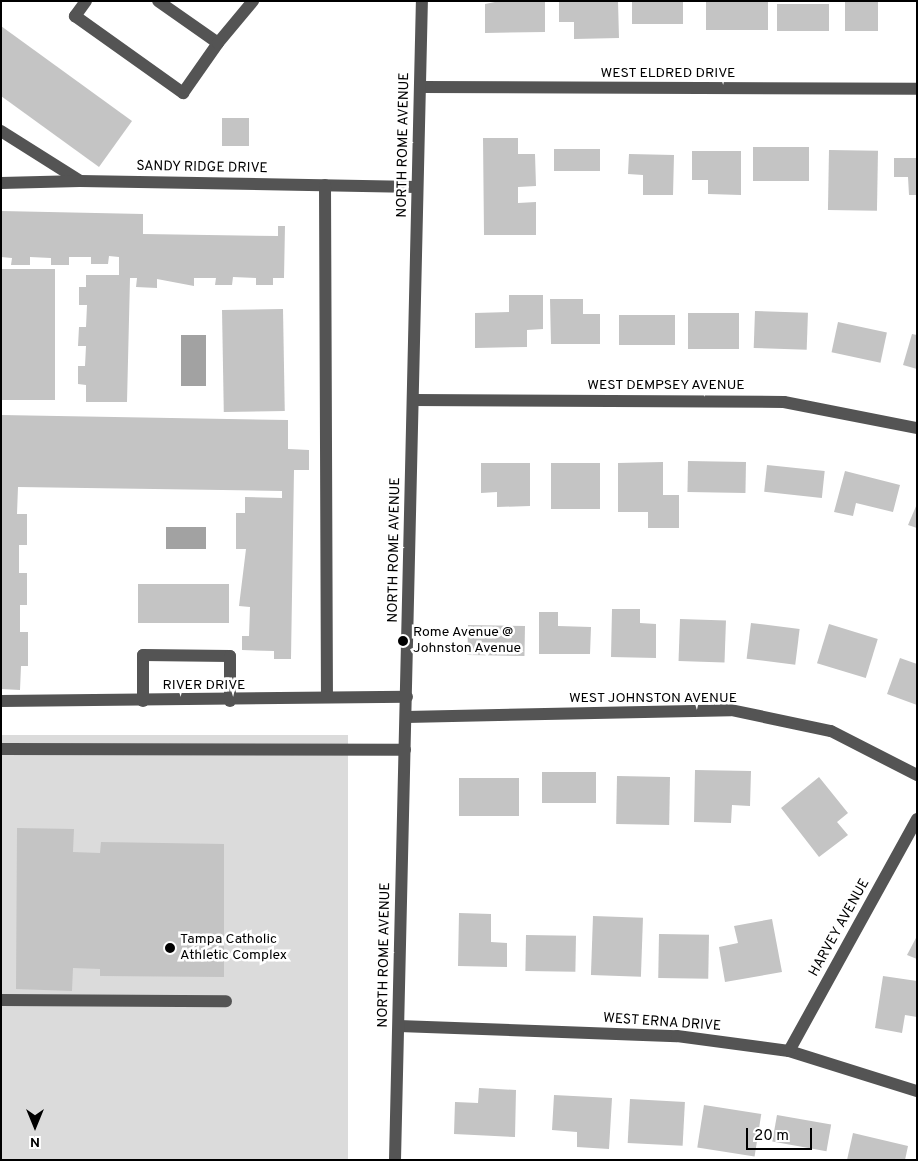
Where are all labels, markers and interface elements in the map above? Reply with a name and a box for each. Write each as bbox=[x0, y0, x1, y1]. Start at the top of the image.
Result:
street label: WEST ELDRED DRIVE bbox=[600, 66, 736, 82]
street label: NORTH ROME AVENUE bbox=[394, 72, 414, 218]
street label: SANDY RIDGE DRIVE bbox=[136, 158, 268, 178]
street label: WEST DEMPSEY AVENUE bbox=[586, 378, 746, 394]
street label: NORTH ROME AVENUE bbox=[385, 477, 405, 623]
place label: Rome Avenue @ Johnston Avenue bbox=[413, 625, 522, 658]
marker: Rome Avenue @ Johnston Avenue bbox=[397, 635, 409, 647]
street label: RIVER DRIVE bbox=[163, 678, 245, 694]
street label: WEST JOHNSTON AVENUE bbox=[568, 691, 738, 707]
street label: HARVEY AVENUE bbox=[806, 876, 874, 980]
street label: NORTH ROME AVENUE bbox=[375, 882, 395, 1028]
place label: Tampa Catholic Athletic Complex bbox=[180, 932, 287, 964]
marker: Tampa Catholic Athletic Complex bbox=[164, 942, 176, 954]
street label: WEST ERNA DRIVE bbox=[602, 1010, 722, 1036]
north arrow bbox=[10, 1101, 60, 1151]
scale bar bbox=[748, 1118, 814, 1150]
text: 20 m bbox=[754, 1127, 789, 1146]
text: N bbox=[30, 1133, 40, 1150]

